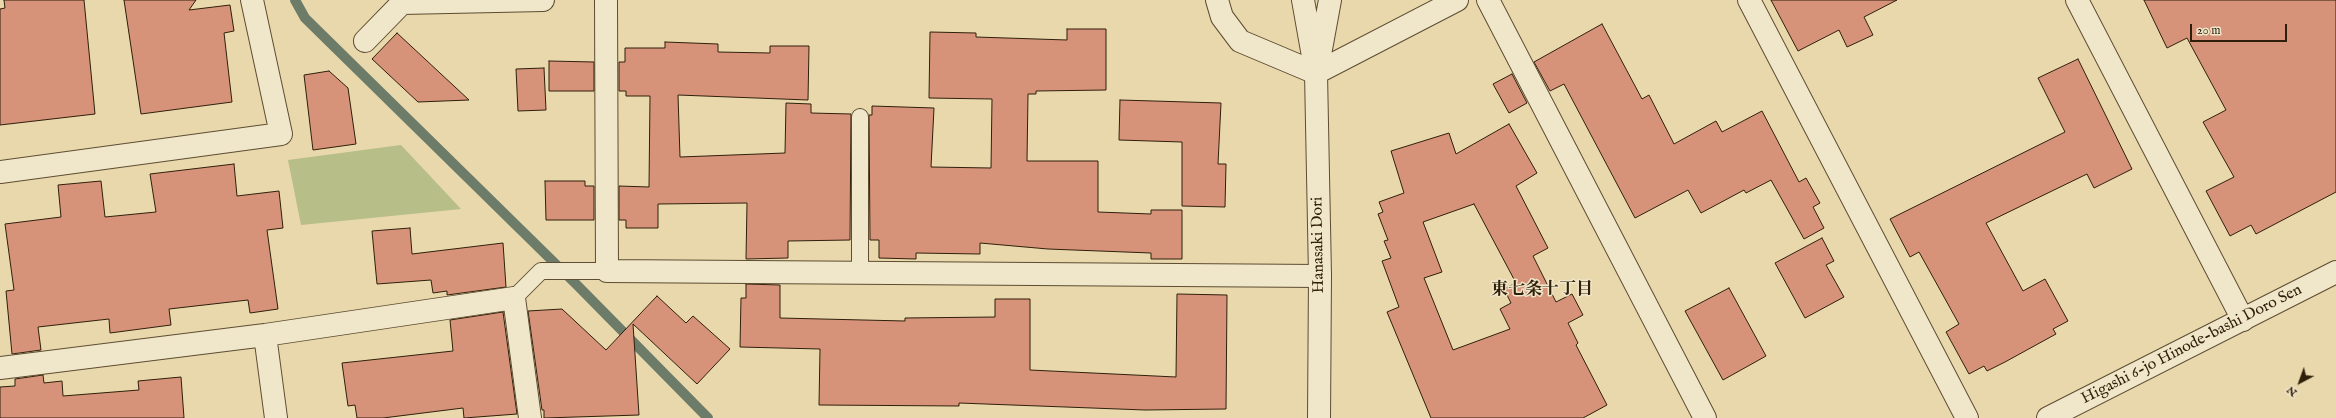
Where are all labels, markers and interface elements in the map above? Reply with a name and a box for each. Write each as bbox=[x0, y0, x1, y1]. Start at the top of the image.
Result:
scale bar bbox=[2192, 16, 2289, 42]
text: 20 m bbox=[2197, 23, 2220, 38]
street label: Hanasaki Dori bbox=[1309, 197, 1329, 293]
district label: 東七条十丁目 bbox=[1491, 281, 1593, 301]
street label: Higashi 6-jo Hinode-bashi Doro Sen bbox=[2079, 281, 2305, 409]
north arrow bbox=[2280, 362, 2320, 402]
text: N bbox=[2284, 383, 2300, 399]

